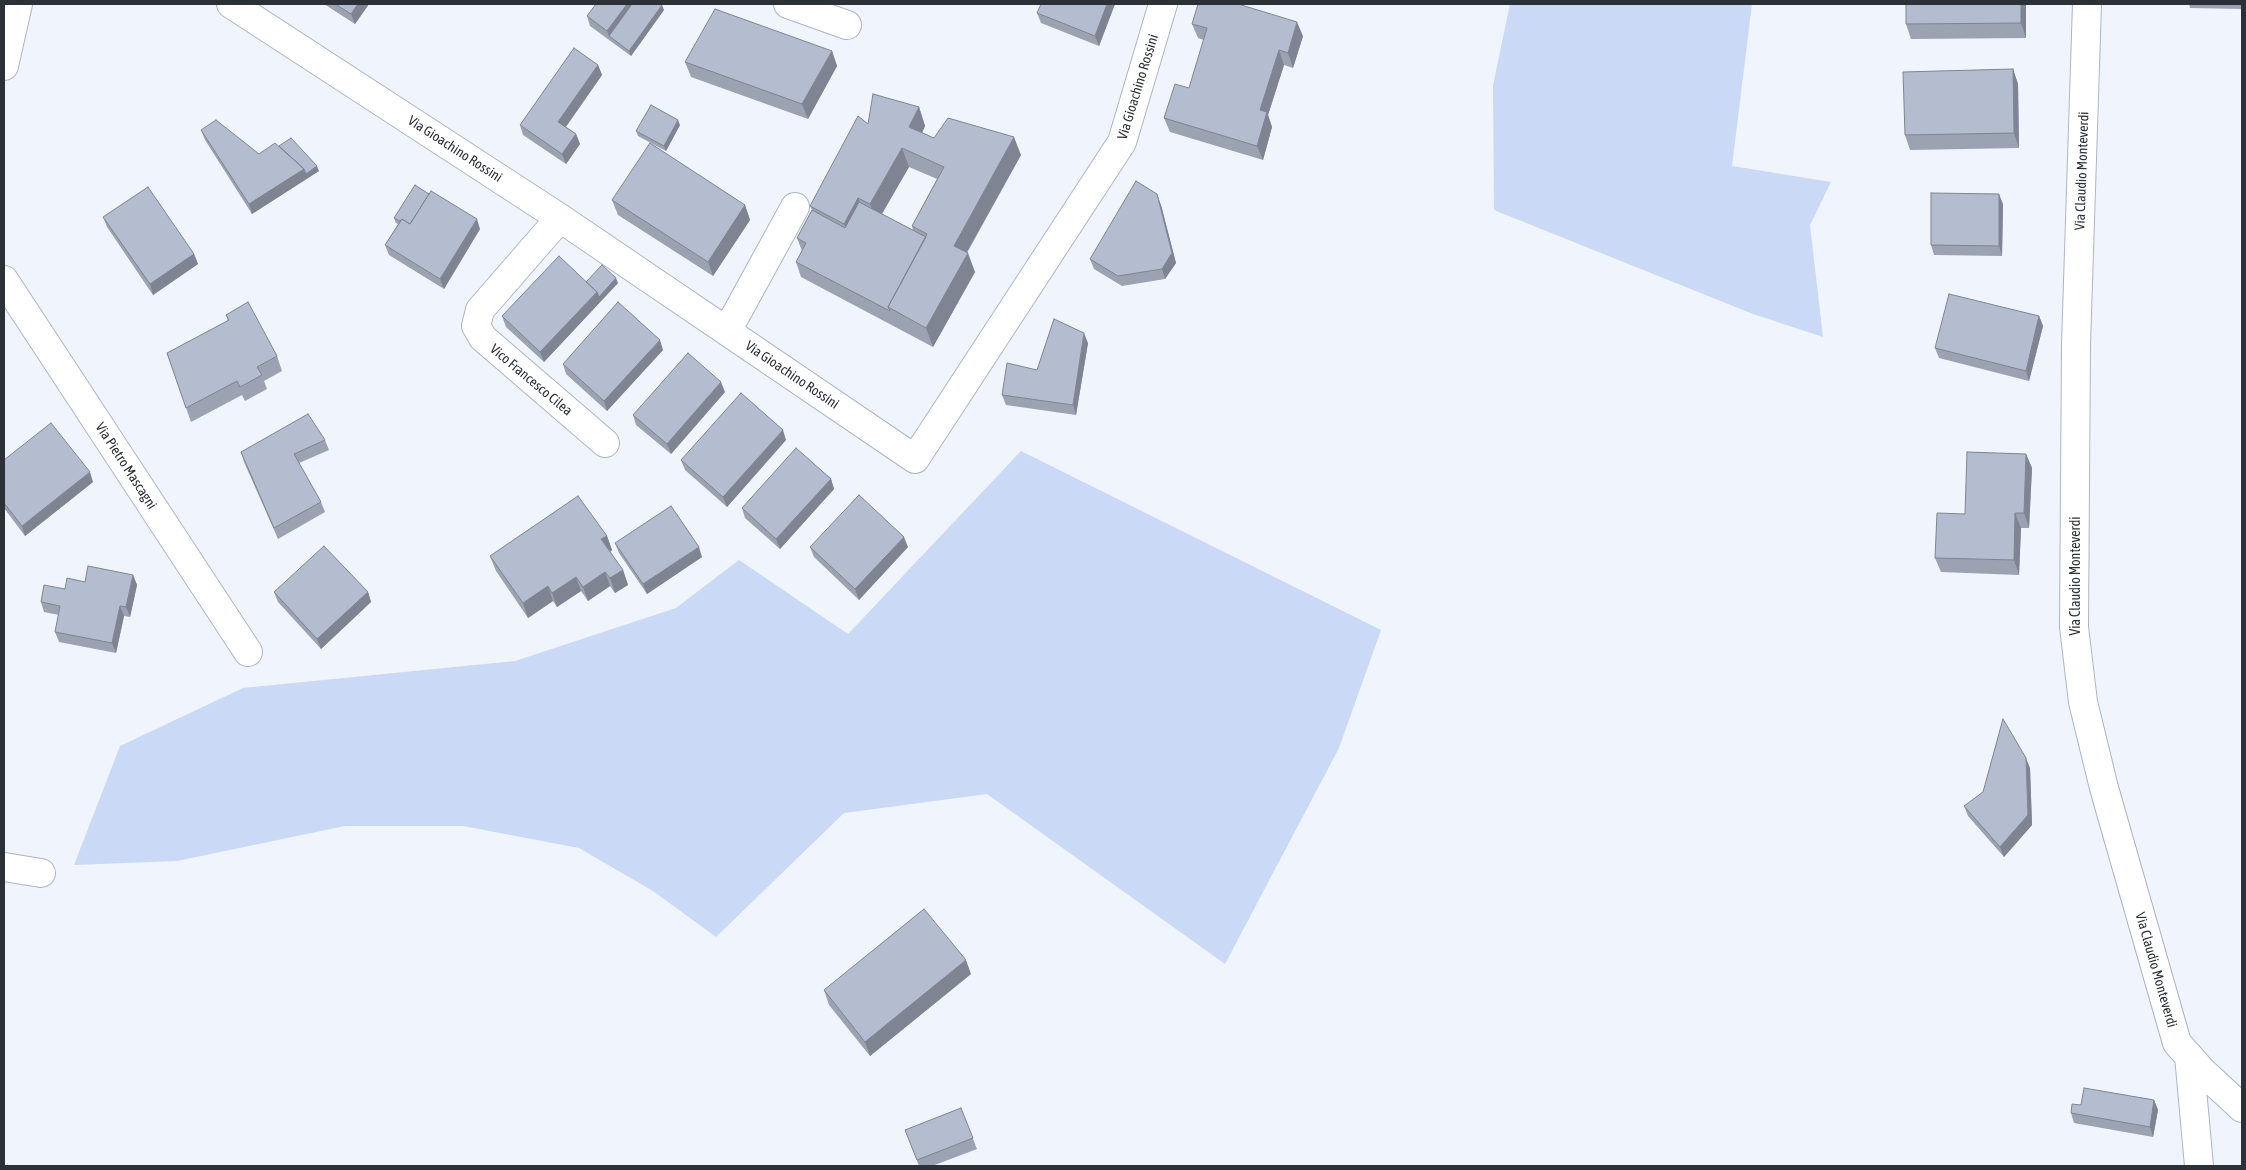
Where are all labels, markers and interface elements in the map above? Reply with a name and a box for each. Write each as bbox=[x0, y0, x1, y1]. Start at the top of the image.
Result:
street label: Via Gioachino Rossini bbox=[1114, 32, 1162, 142]
street label: Via Claudio Monteverdi bbox=[2072, 111, 2092, 231]
street label: Via Gioachino Rossini bbox=[405, 112, 505, 186]
street label: Via Gioachino Rossini bbox=[742, 337, 842, 413]
street label: Vico Francesco Cilea bbox=[486, 341, 576, 419]
street label: Via Pietro Mascagni bbox=[92, 420, 160, 512]
street label: Via Claudio Monteverdi bbox=[2068, 517, 2084, 635]
street label: Via Claudio Monteverdi bbox=[2132, 911, 2180, 1029]

